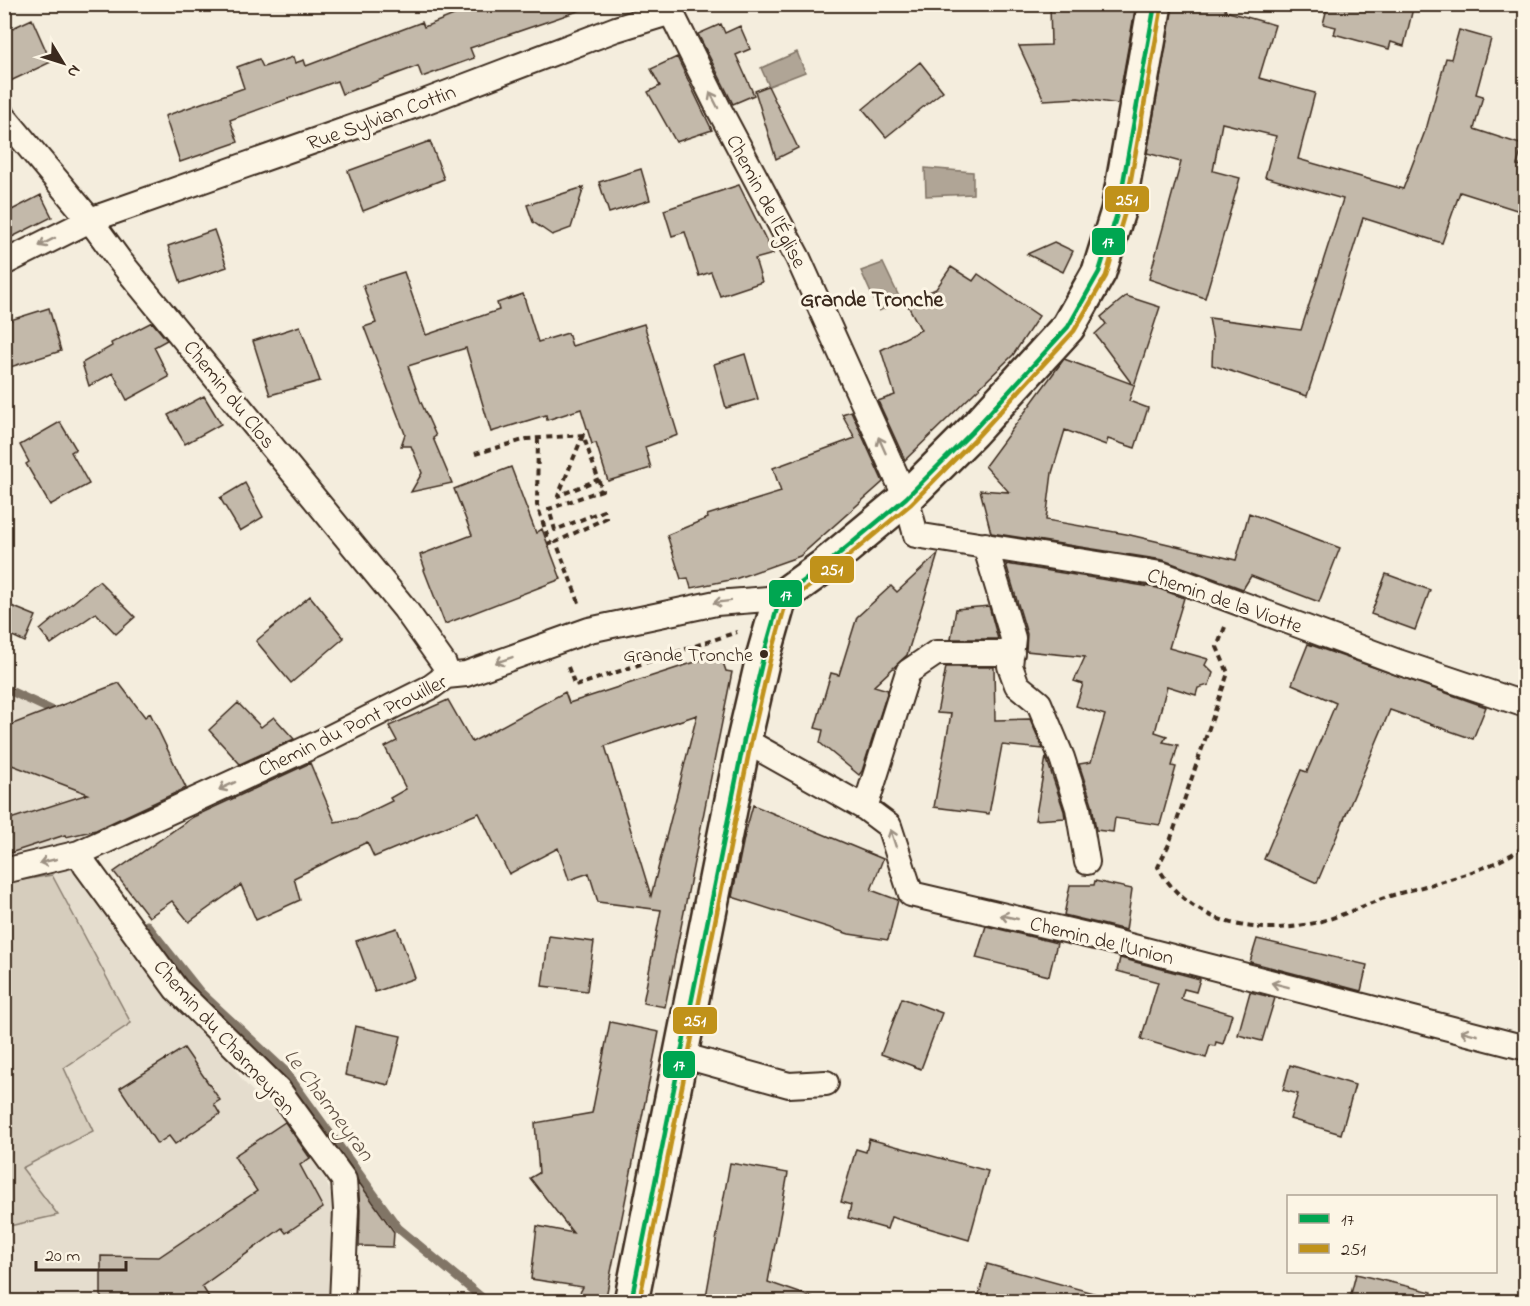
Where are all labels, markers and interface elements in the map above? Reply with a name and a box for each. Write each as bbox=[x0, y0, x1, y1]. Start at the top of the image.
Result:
north arrow bbox=[33, 33, 93, 93]
text: N bbox=[60, 59, 86, 83]
street label: Rue Sylvian Cottin bbox=[303, 78, 461, 162]
one-way arrow bbox=[708, 92, 720, 109]
street label: Chemin de l'Église bbox=[716, 130, 813, 276]
line badge: 251 bbox=[1104, 185, 1150, 213]
text: 251 bbox=[1115, 189, 1139, 213]
line badge: 17 bbox=[1091, 227, 1126, 256]
text: 17 bbox=[1102, 231, 1114, 255]
one-way arrow bbox=[39, 236, 57, 248]
district label: Grande Tronche bbox=[801, 285, 945, 317]
street label: Chemin du Clos bbox=[175, 334, 282, 456]
one-way arrow bbox=[876, 436, 887, 454]
line badge: 251 bbox=[809, 555, 855, 584]
text: 251 bbox=[820, 559, 844, 583]
street label: Chemin de la Viotte bbox=[1143, 561, 1307, 643]
line badge: 17 bbox=[768, 579, 803, 608]
text: 17 bbox=[780, 584, 792, 608]
one-way arrow bbox=[713, 597, 732, 608]
place label: Grande Tronche bbox=[623, 642, 753, 671]
marker: Grande Tronche bbox=[758, 648, 770, 660]
one-way arrow bbox=[495, 656, 514, 667]
street label: Chemin du Pont Prouiller bbox=[253, 668, 453, 786]
one-way arrow bbox=[219, 780, 237, 792]
one-way arrow bbox=[887, 829, 898, 848]
one-way arrow bbox=[38, 855, 57, 867]
one-way arrow bbox=[1000, 910, 1019, 922]
street label: Chemin de l'Union bbox=[1026, 910, 1177, 974]
street label: Chemin du Charmeyran bbox=[144, 954, 302, 1124]
one-way arrow bbox=[1271, 978, 1290, 990]
line badge: 251 bbox=[672, 1006, 718, 1035]
text: 251 bbox=[683, 1010, 707, 1034]
one-way arrow bbox=[1460, 1027, 1479, 1038]
water label: Le Charmeyran bbox=[275, 1043, 381, 1170]
line badge: 17 bbox=[662, 1050, 696, 1079]
text: 17 bbox=[673, 1054, 685, 1078]
legend bbox=[1287, 1195, 1497, 1273]
text: 17 bbox=[1341, 1208, 1355, 1234]
scale bar bbox=[36, 1234, 126, 1272]
text: 251 bbox=[1341, 1238, 1366, 1264]
text: 20 m bbox=[45, 1244, 80, 1270]

